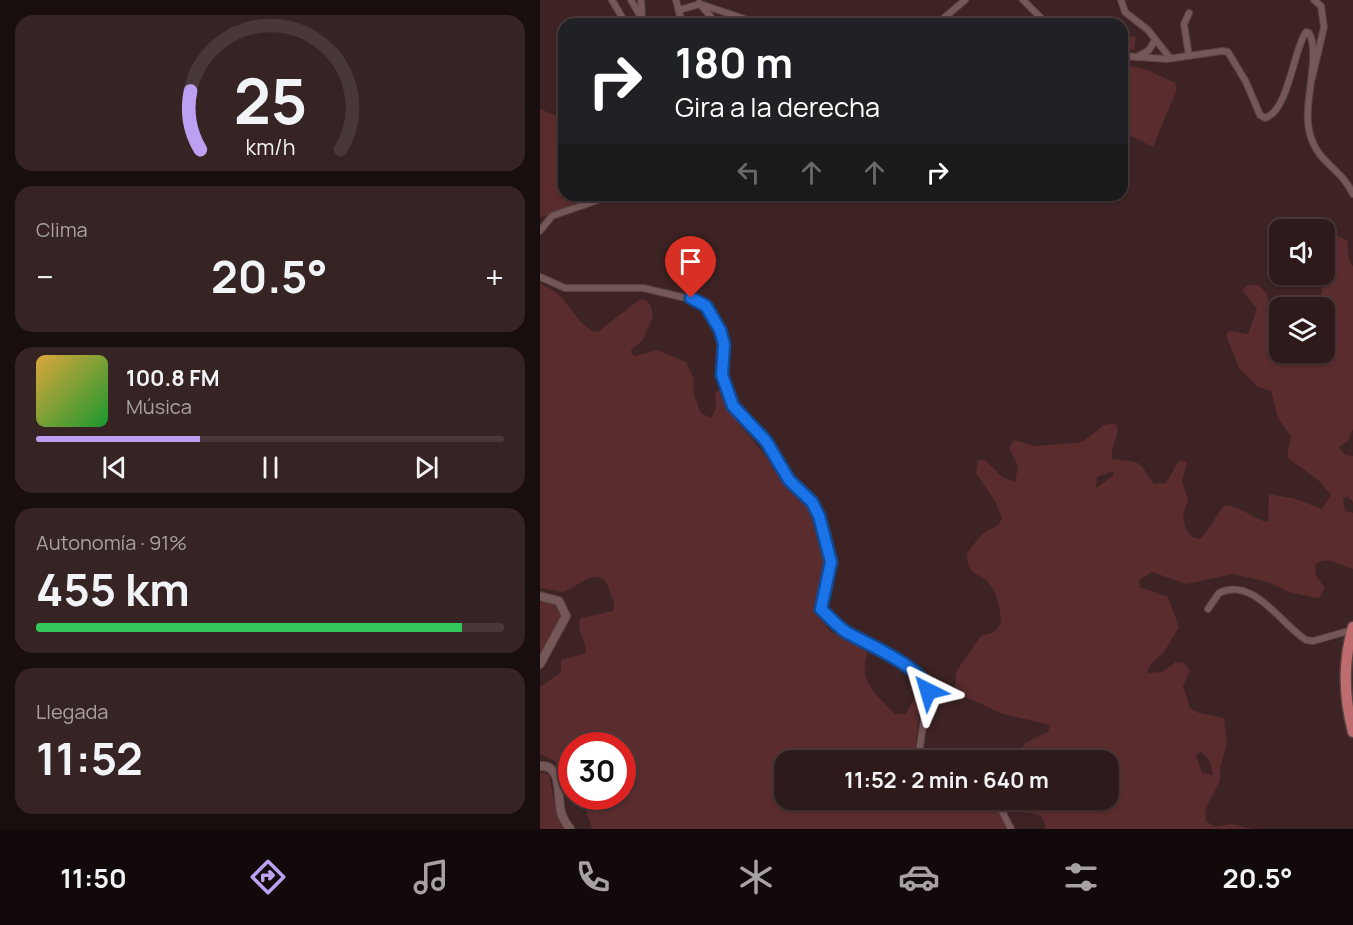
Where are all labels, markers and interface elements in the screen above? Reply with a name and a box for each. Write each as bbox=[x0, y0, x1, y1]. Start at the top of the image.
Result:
text: 180 m bbox=[675, 33, 793, 91]
icon: right bbox=[576, 42, 654, 120]
text: 25 bbox=[233, 57, 307, 143]
text: Gira a la derecha bbox=[675, 88, 880, 125]
text: km/h bbox=[245, 132, 295, 161]
icon: left bbox=[732, 156, 765, 189]
icon: ahead bbox=[795, 156, 828, 189]
icon: ahead bbox=[858, 156, 891, 189]
icon: right bbox=[921, 156, 954, 189]
text: Clima bbox=[36, 216, 88, 243]
map controls bbox=[1269, 219, 1335, 363]
button: sound bbox=[1269, 219, 1335, 285]
pin bbox=[665, 236, 716, 298]
text: 20.5° bbox=[211, 245, 328, 307]
icon: arrive bbox=[674, 245, 707, 278]
text: − bbox=[36, 254, 54, 299]
text: + bbox=[485, 254, 504, 299]
button: layers bbox=[1269, 297, 1335, 363]
text: 100.8 FM bbox=[126, 363, 219, 393]
text: Música bbox=[126, 393, 192, 420]
icon: previous bbox=[98, 451, 131, 484]
icon: pause bbox=[254, 451, 287, 484]
icon: next bbox=[410, 451, 443, 484]
text: Autonomía · 91% bbox=[36, 529, 187, 556]
text: 455 km bbox=[36, 558, 190, 620]
position arrow bbox=[896, 659, 960, 723]
text: Llegada bbox=[36, 698, 108, 725]
text: 11:52 bbox=[36, 727, 143, 789]
speed limit sign: 30 bbox=[558, 732, 636, 810]
text: 11:52 · 2 min · 640 m bbox=[844, 765, 1049, 795]
icon: directions bbox=[247, 856, 289, 898]
icon: music bbox=[410, 856, 452, 898]
icon: phone bbox=[572, 856, 614, 898]
icon: climate bbox=[735, 856, 777, 898]
icon: car bbox=[898, 856, 940, 898]
icon: filters bbox=[1060, 856, 1102, 898]
text: 11:50 bbox=[60, 859, 127, 896]
text: 20.5° bbox=[1223, 859, 1293, 896]

